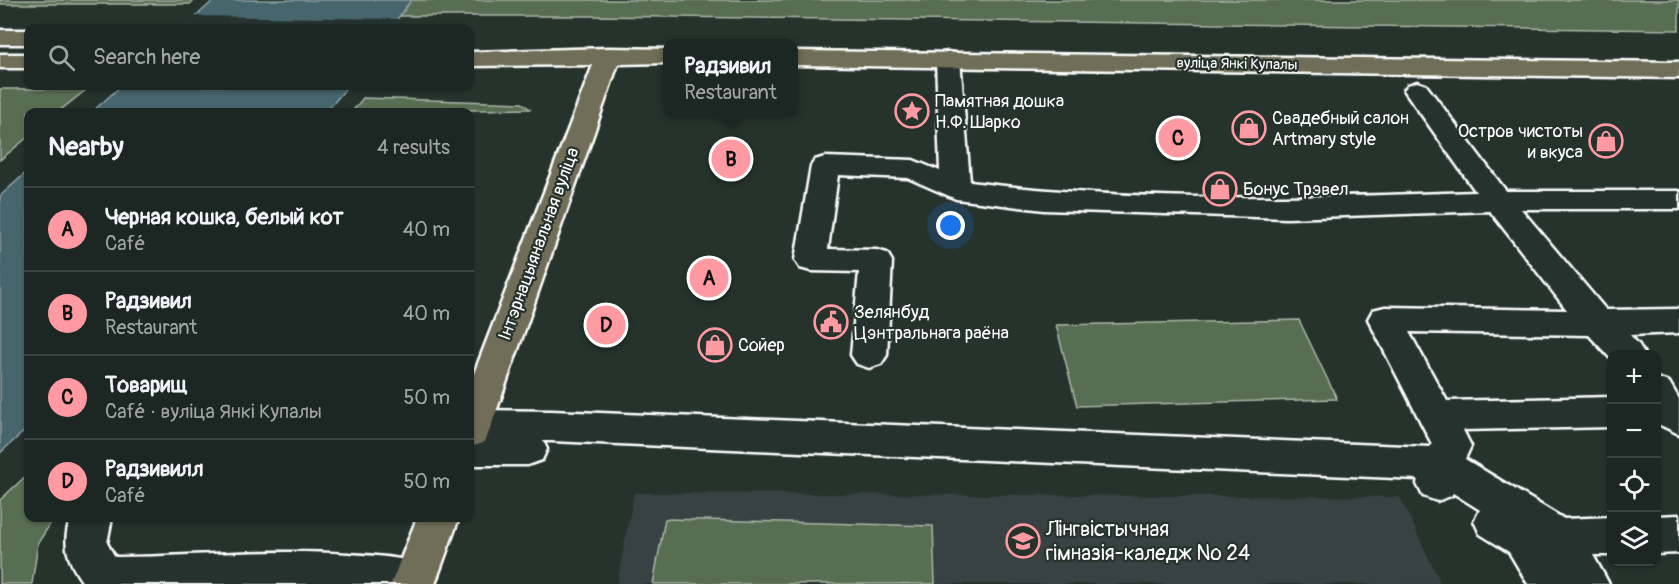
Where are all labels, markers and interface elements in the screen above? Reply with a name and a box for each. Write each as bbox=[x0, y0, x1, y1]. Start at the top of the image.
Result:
search box bbox=[24, 24, 474, 90]
popup bbox=[663, 39, 798, 117]
icon: search bbox=[45, 41, 78, 74]
text: Search here bbox=[93, 43, 200, 71]
text: Радзивил bbox=[684, 52, 771, 80]
street label: вуліца Янкі Купалы bbox=[1176, 53, 1298, 75]
text: Restaurant bbox=[684, 80, 777, 105]
place label: Памятная дошка Н.Ф. Шарко bbox=[935, 90, 1064, 134]
place icon: Памятная дошка Н.Ф. Шарко bbox=[894, 93, 930, 129]
place label: Свадебный салон Artmary style bbox=[1272, 107, 1409, 151]
shop icon: Свадебный салон Artmary style bbox=[1231, 110, 1267, 146]
pin: C bbox=[1158, 116, 1198, 160]
place label: Остров чистоты и вкуса bbox=[1458, 120, 1583, 164]
shop icon: Остров чистоты и вкуса bbox=[1588, 123, 1624, 159]
text: Nearby bbox=[48, 131, 124, 163]
text: 4 results bbox=[377, 135, 450, 160]
pin: B bbox=[712, 136, 750, 182]
street label: Інтэрнацыянальная вуліца bbox=[493, 144, 585, 344]
shop icon: Бонус Трэвел bbox=[1202, 171, 1238, 207]
place label: Бонус Трэвел bbox=[1243, 178, 1349, 201]
text: Черная кошка, белый кот bbox=[105, 203, 344, 231]
your location bbox=[936, 211, 965, 240]
text: A bbox=[61, 217, 74, 242]
text: 40 m bbox=[403, 217, 450, 242]
text: Café bbox=[105, 231, 145, 256]
pin: A bbox=[690, 256, 728, 300]
text: Радзивил bbox=[105, 287, 192, 315]
text: B bbox=[62, 301, 73, 326]
text: 40 m bbox=[403, 301, 450, 326]
place label: Зелянбуд Цэнтральнага раёна bbox=[854, 301, 1009, 345]
pin: D bbox=[586, 302, 626, 348]
public building icon: Зелянбуд Цэнтральнага раёна bbox=[813, 304, 849, 340]
text: Restaurant bbox=[105, 315, 197, 340]
shop icon: Сойер bbox=[697, 327, 733, 363]
place label: Сойер bbox=[738, 334, 785, 357]
map controls bbox=[1607, 350, 1661, 566]
button: + bbox=[1607, 350, 1661, 404]
text: Товарищ bbox=[105, 371, 188, 399]
text: C bbox=[61, 385, 74, 410]
text: 50 m bbox=[403, 385, 450, 410]
text: Café · вуліца Янкі Купалы bbox=[105, 399, 322, 424]
button: − bbox=[1607, 404, 1661, 458]
text: Радзивилл bbox=[105, 455, 204, 483]
button: locate bbox=[1607, 458, 1661, 512]
text: D bbox=[61, 469, 74, 494]
text: 50 m bbox=[403, 469, 450, 494]
text: Café bbox=[105, 483, 145, 508]
button: layers bbox=[1607, 512, 1661, 566]
place label: Лінгвістычная гімназія-каледж № 24 bbox=[1045, 516, 1250, 567]
school or university icon: Лінгвістычная гімназія-каледж № 24 bbox=[1005, 523, 1041, 559]

